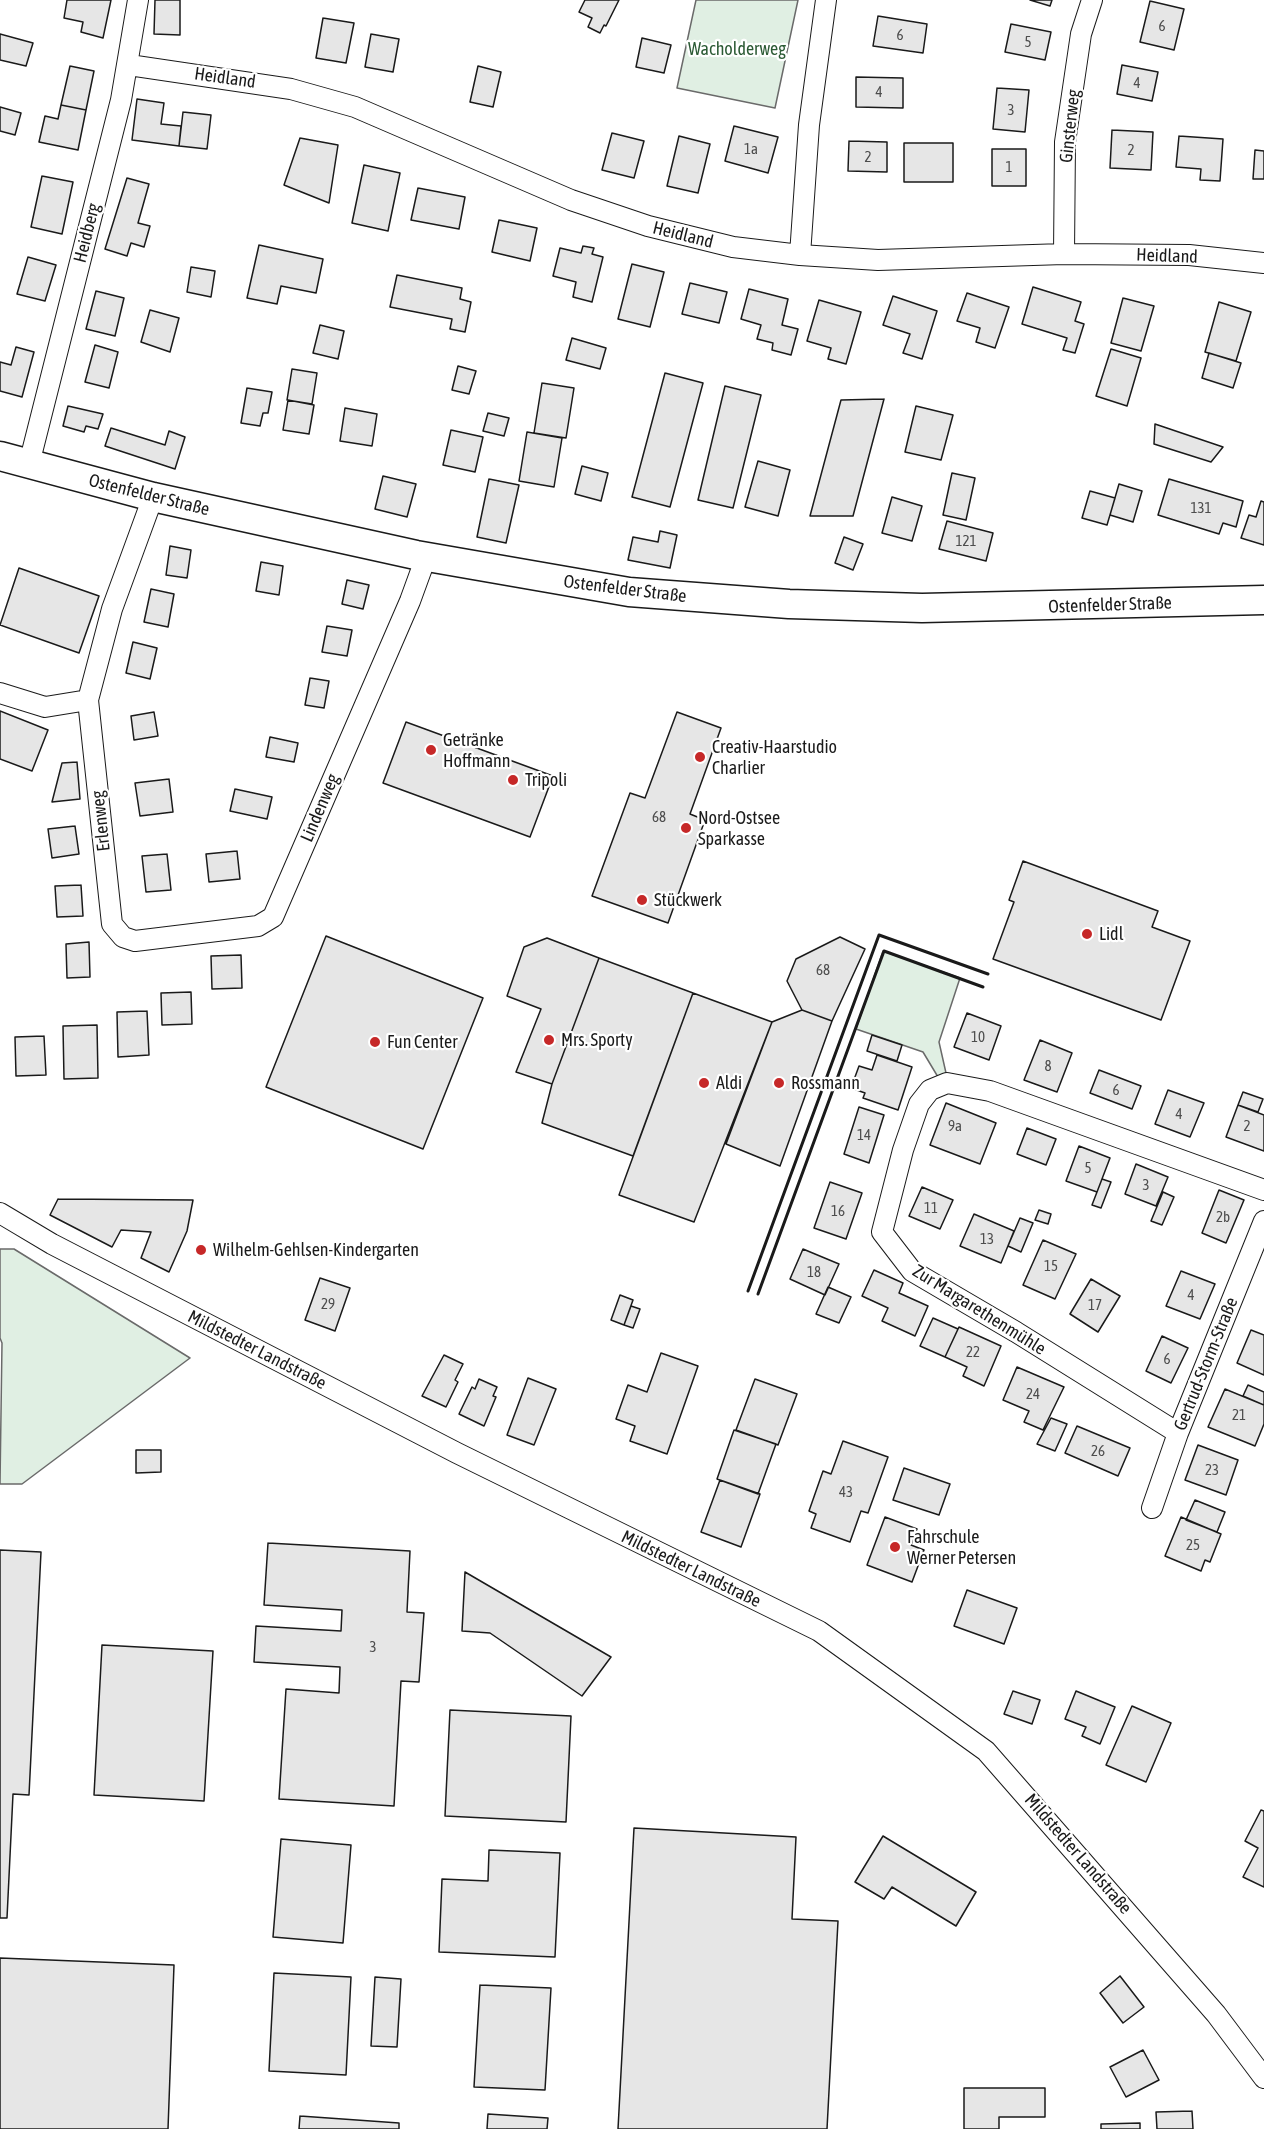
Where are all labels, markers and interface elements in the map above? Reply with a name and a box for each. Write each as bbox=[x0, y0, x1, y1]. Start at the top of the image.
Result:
house number: 6 bbox=[1158, 17, 1166, 35]
house number: 6 bbox=[896, 26, 904, 44]
house number: 5 bbox=[1024, 33, 1032, 51]
park label: Wacholderweg bbox=[688, 38, 786, 60]
street label: Heidland bbox=[193, 63, 257, 93]
house number: 4 bbox=[1133, 74, 1141, 92]
house number: 4 bbox=[875, 83, 883, 101]
street label: Ginsterweg bbox=[1055, 88, 1085, 164]
house number: 3 bbox=[1007, 101, 1015, 119]
house number: 1a bbox=[744, 140, 758, 158]
house number: 2 bbox=[1127, 141, 1135, 159]
house number: 2 bbox=[864, 148, 872, 166]
house number: 1 bbox=[1005, 158, 1013, 176]
street label: Heidberg bbox=[69, 201, 105, 265]
street label: Heidland bbox=[650, 217, 716, 253]
street label: Heidland bbox=[1136, 244, 1198, 268]
street label: Ostenfelder Straße bbox=[86, 470, 212, 520]
house number: 131 bbox=[1190, 499, 1212, 517]
house number: 121 bbox=[955, 532, 977, 550]
street label: Ostenfelder Straße bbox=[562, 571, 688, 607]
street label: Ostenfelder Straße bbox=[1048, 592, 1172, 618]
place label: Getränke Hoffmann bbox=[443, 729, 510, 771]
place label: Creativ-Haarstudio Charlier bbox=[712, 736, 837, 778]
marker: Getränke Hoffmann bbox=[424, 743, 438, 757]
marker: Creativ-Haarstudio Charlier bbox=[693, 750, 707, 764]
place label: Tripoli bbox=[525, 769, 567, 791]
street label: Lindenweg bbox=[296, 771, 344, 845]
marker: Tripoli bbox=[506, 773, 520, 787]
street label: Erlenweg bbox=[87, 790, 115, 852]
place label: Nord-Ostsee Sparkasse bbox=[698, 807, 780, 850]
house number: 68 bbox=[652, 808, 666, 826]
marker: Nord-Ostsee Sparkasse bbox=[679, 821, 693, 835]
place label: Stückwerk bbox=[654, 889, 722, 911]
marker: Stückwerk bbox=[635, 893, 649, 907]
place label: Lidl bbox=[1099, 923, 1123, 945]
marker: Lidl bbox=[1080, 927, 1094, 941]
house number: 68 bbox=[816, 961, 830, 979]
house number: 10 bbox=[971, 1028, 985, 1046]
place label: Mrs. Sporty bbox=[561, 1029, 633, 1051]
place label: Fun Center bbox=[387, 1031, 457, 1053]
marker: Mrs. Sporty bbox=[542, 1033, 556, 1047]
marker: Fun Center bbox=[368, 1035, 382, 1049]
house number: 8 bbox=[1044, 1057, 1052, 1075]
place label: Aldi bbox=[716, 1072, 742, 1094]
place label: Rossmann bbox=[791, 1072, 860, 1094]
marker: Aldi bbox=[697, 1076, 711, 1090]
marker: Rossmann bbox=[772, 1076, 786, 1090]
house number: 6 bbox=[1112, 1081, 1120, 1099]
house number: 4 bbox=[1175, 1105, 1183, 1123]
house number: 9a bbox=[948, 1117, 962, 1135]
house number: 2 bbox=[1243, 1117, 1251, 1135]
house number: 14 bbox=[857, 1126, 871, 1144]
house number: 5 bbox=[1084, 1159, 1092, 1177]
house number: 3 bbox=[1142, 1176, 1150, 1194]
house number: 11 bbox=[924, 1199, 938, 1217]
house number: 16 bbox=[831, 1202, 845, 1220]
house number: 2b bbox=[1216, 1208, 1230, 1226]
house number: 13 bbox=[980, 1230, 994, 1248]
place label: Wilhelm-Gehlsen-Kindergarten bbox=[213, 1239, 419, 1261]
marker: Wilhelm-Gehlsen-Kindergarten bbox=[194, 1243, 208, 1257]
house number: 15 bbox=[1044, 1257, 1058, 1275]
street label: Zur Margarethenmühle bbox=[908, 1260, 1050, 1360]
house number: 18 bbox=[807, 1263, 821, 1281]
house number: 4 bbox=[1187, 1286, 1195, 1304]
street label: Gertrud-Storm-Straße bbox=[1169, 1294, 1243, 1434]
house number: 29 bbox=[321, 1295, 335, 1313]
house number: 17 bbox=[1088, 1296, 1102, 1314]
street label: Mildstedter Landstraße bbox=[184, 1306, 330, 1394]
house number: 22 bbox=[966, 1343, 980, 1361]
house number: 6 bbox=[1163, 1350, 1171, 1368]
house number: 24 bbox=[1026, 1385, 1040, 1403]
house number: 21 bbox=[1232, 1406, 1246, 1424]
house number: 26 bbox=[1091, 1442, 1105, 1460]
house number: 23 bbox=[1205, 1461, 1219, 1479]
house number: 43 bbox=[839, 1483, 853, 1501]
street label: Mildstedter Landstraße bbox=[618, 1526, 764, 1612]
place label: Fahrschule Werner Petersen bbox=[907, 1526, 1016, 1568]
house number: 25 bbox=[1186, 1536, 1200, 1554]
marker: Fahrschule Werner Petersen bbox=[888, 1540, 902, 1554]
house number: 3 bbox=[369, 1638, 377, 1656]
street label: Mildstedter Landstraße bbox=[1020, 1789, 1136, 1919]

